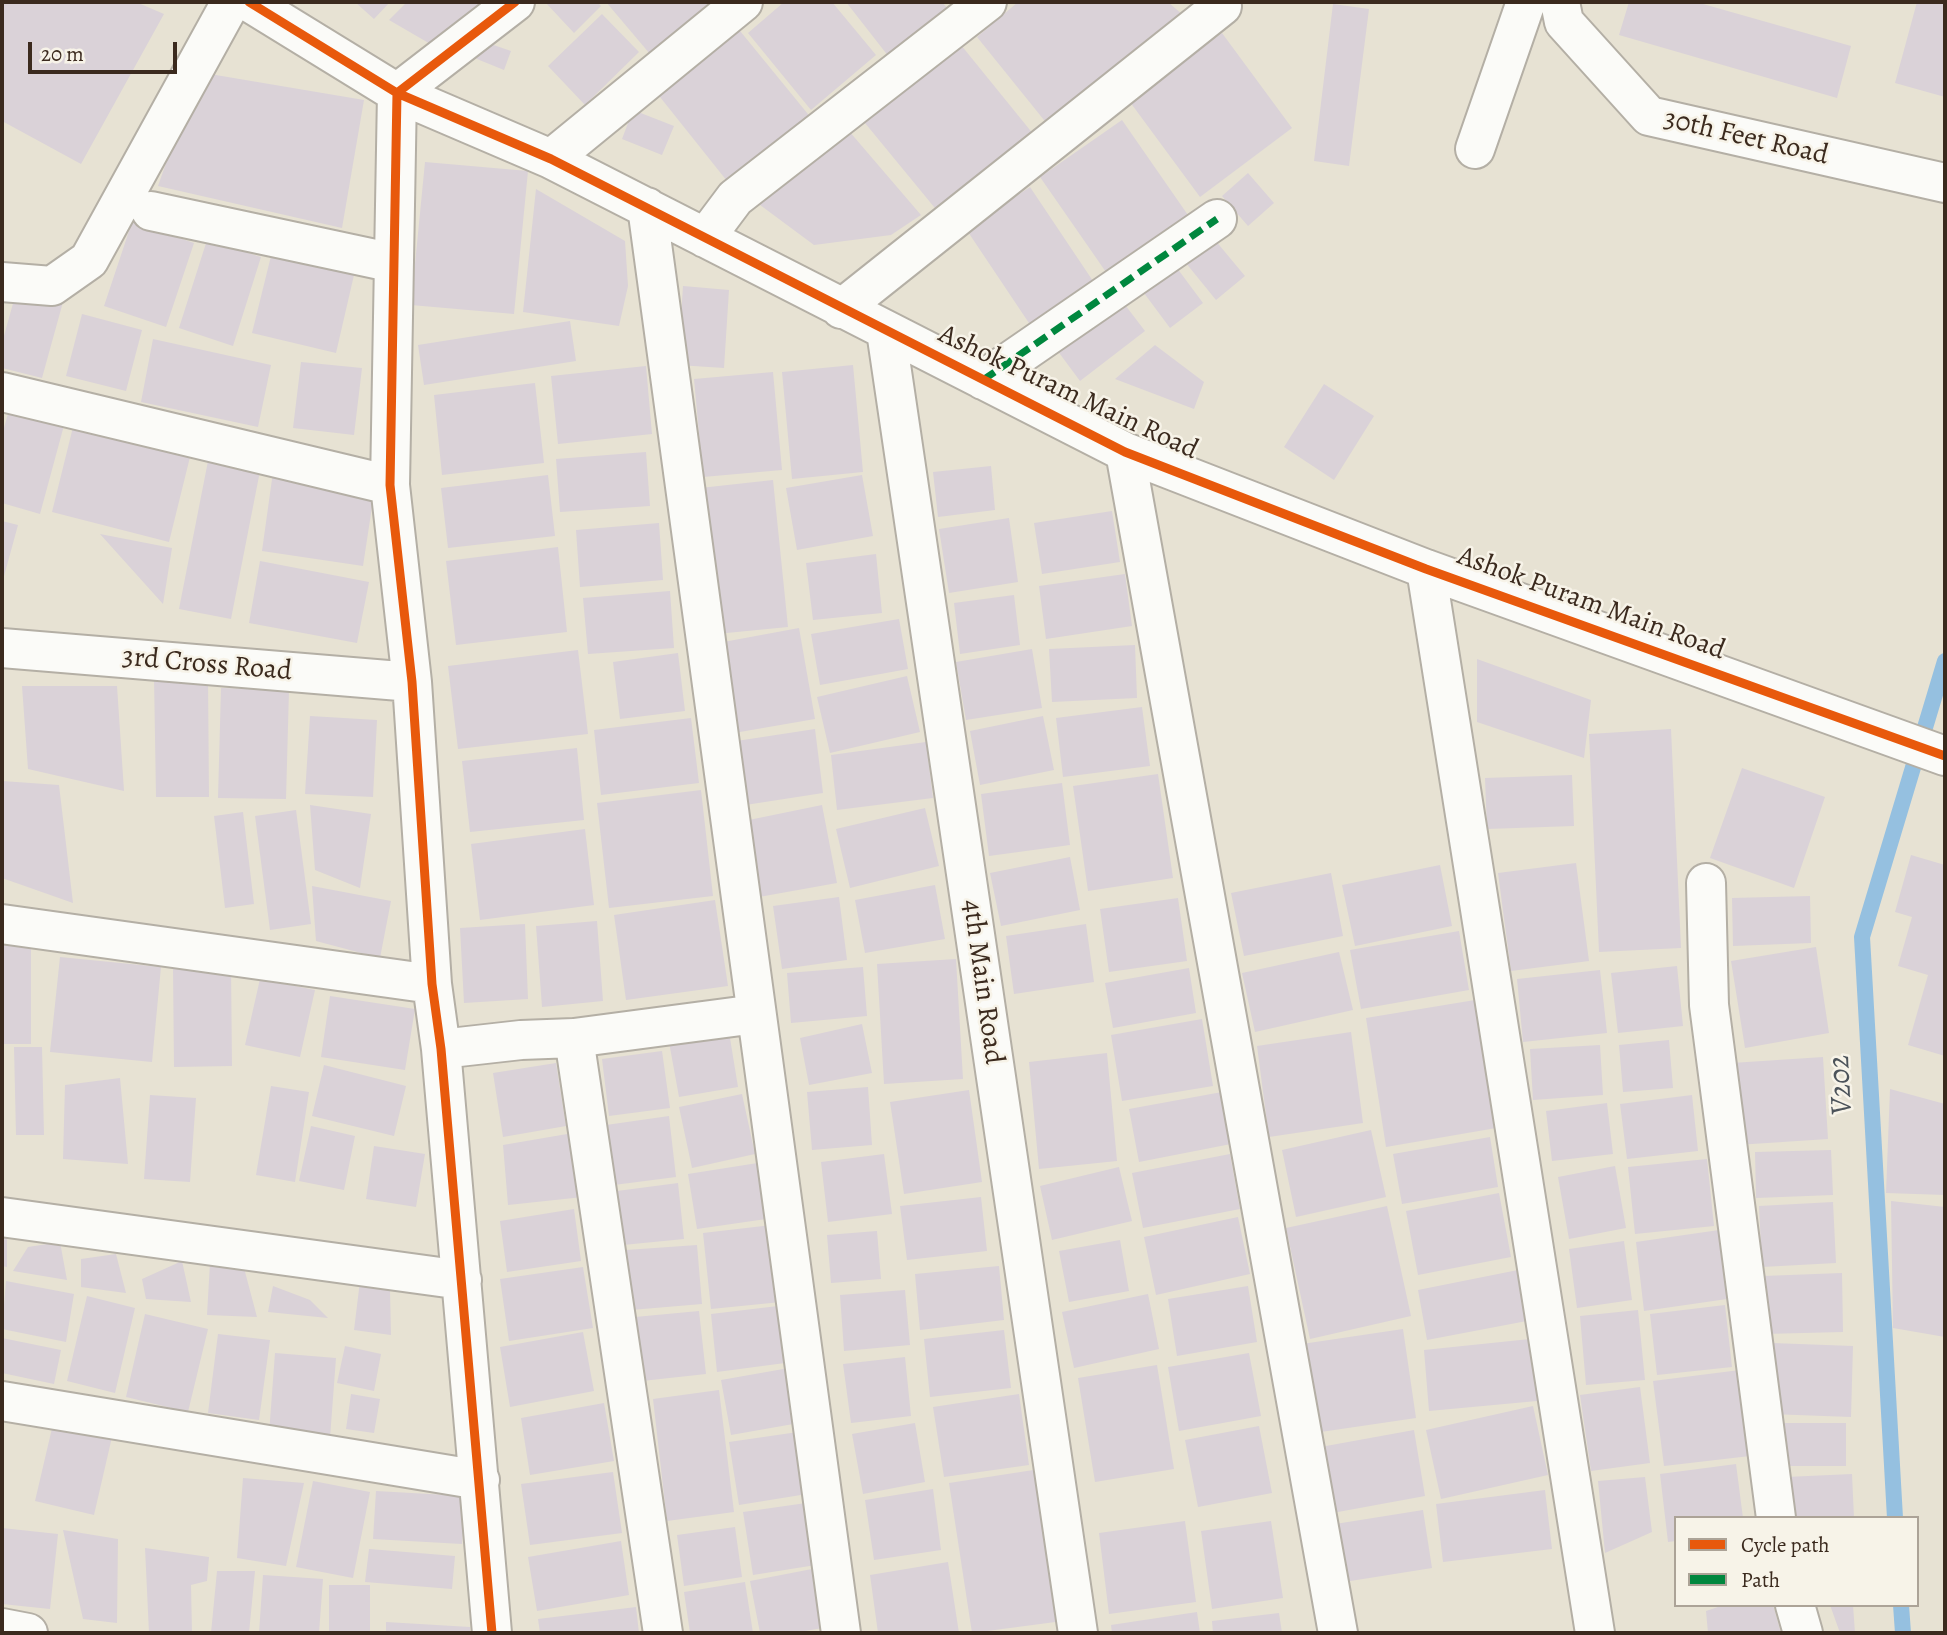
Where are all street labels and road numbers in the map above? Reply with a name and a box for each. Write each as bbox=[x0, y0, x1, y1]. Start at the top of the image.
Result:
street label: 30th Feet Road bbox=[1661, 103, 1831, 173]
street label: Ashok Puram Main Road bbox=[933, 318, 1203, 468]
street label: Ashok Puram Main Road bbox=[1453, 540, 1729, 668]
street label: 3rd Cross Road bbox=[121, 641, 293, 689]
street label: 4th Main Road bbox=[954, 897, 1010, 1067]

